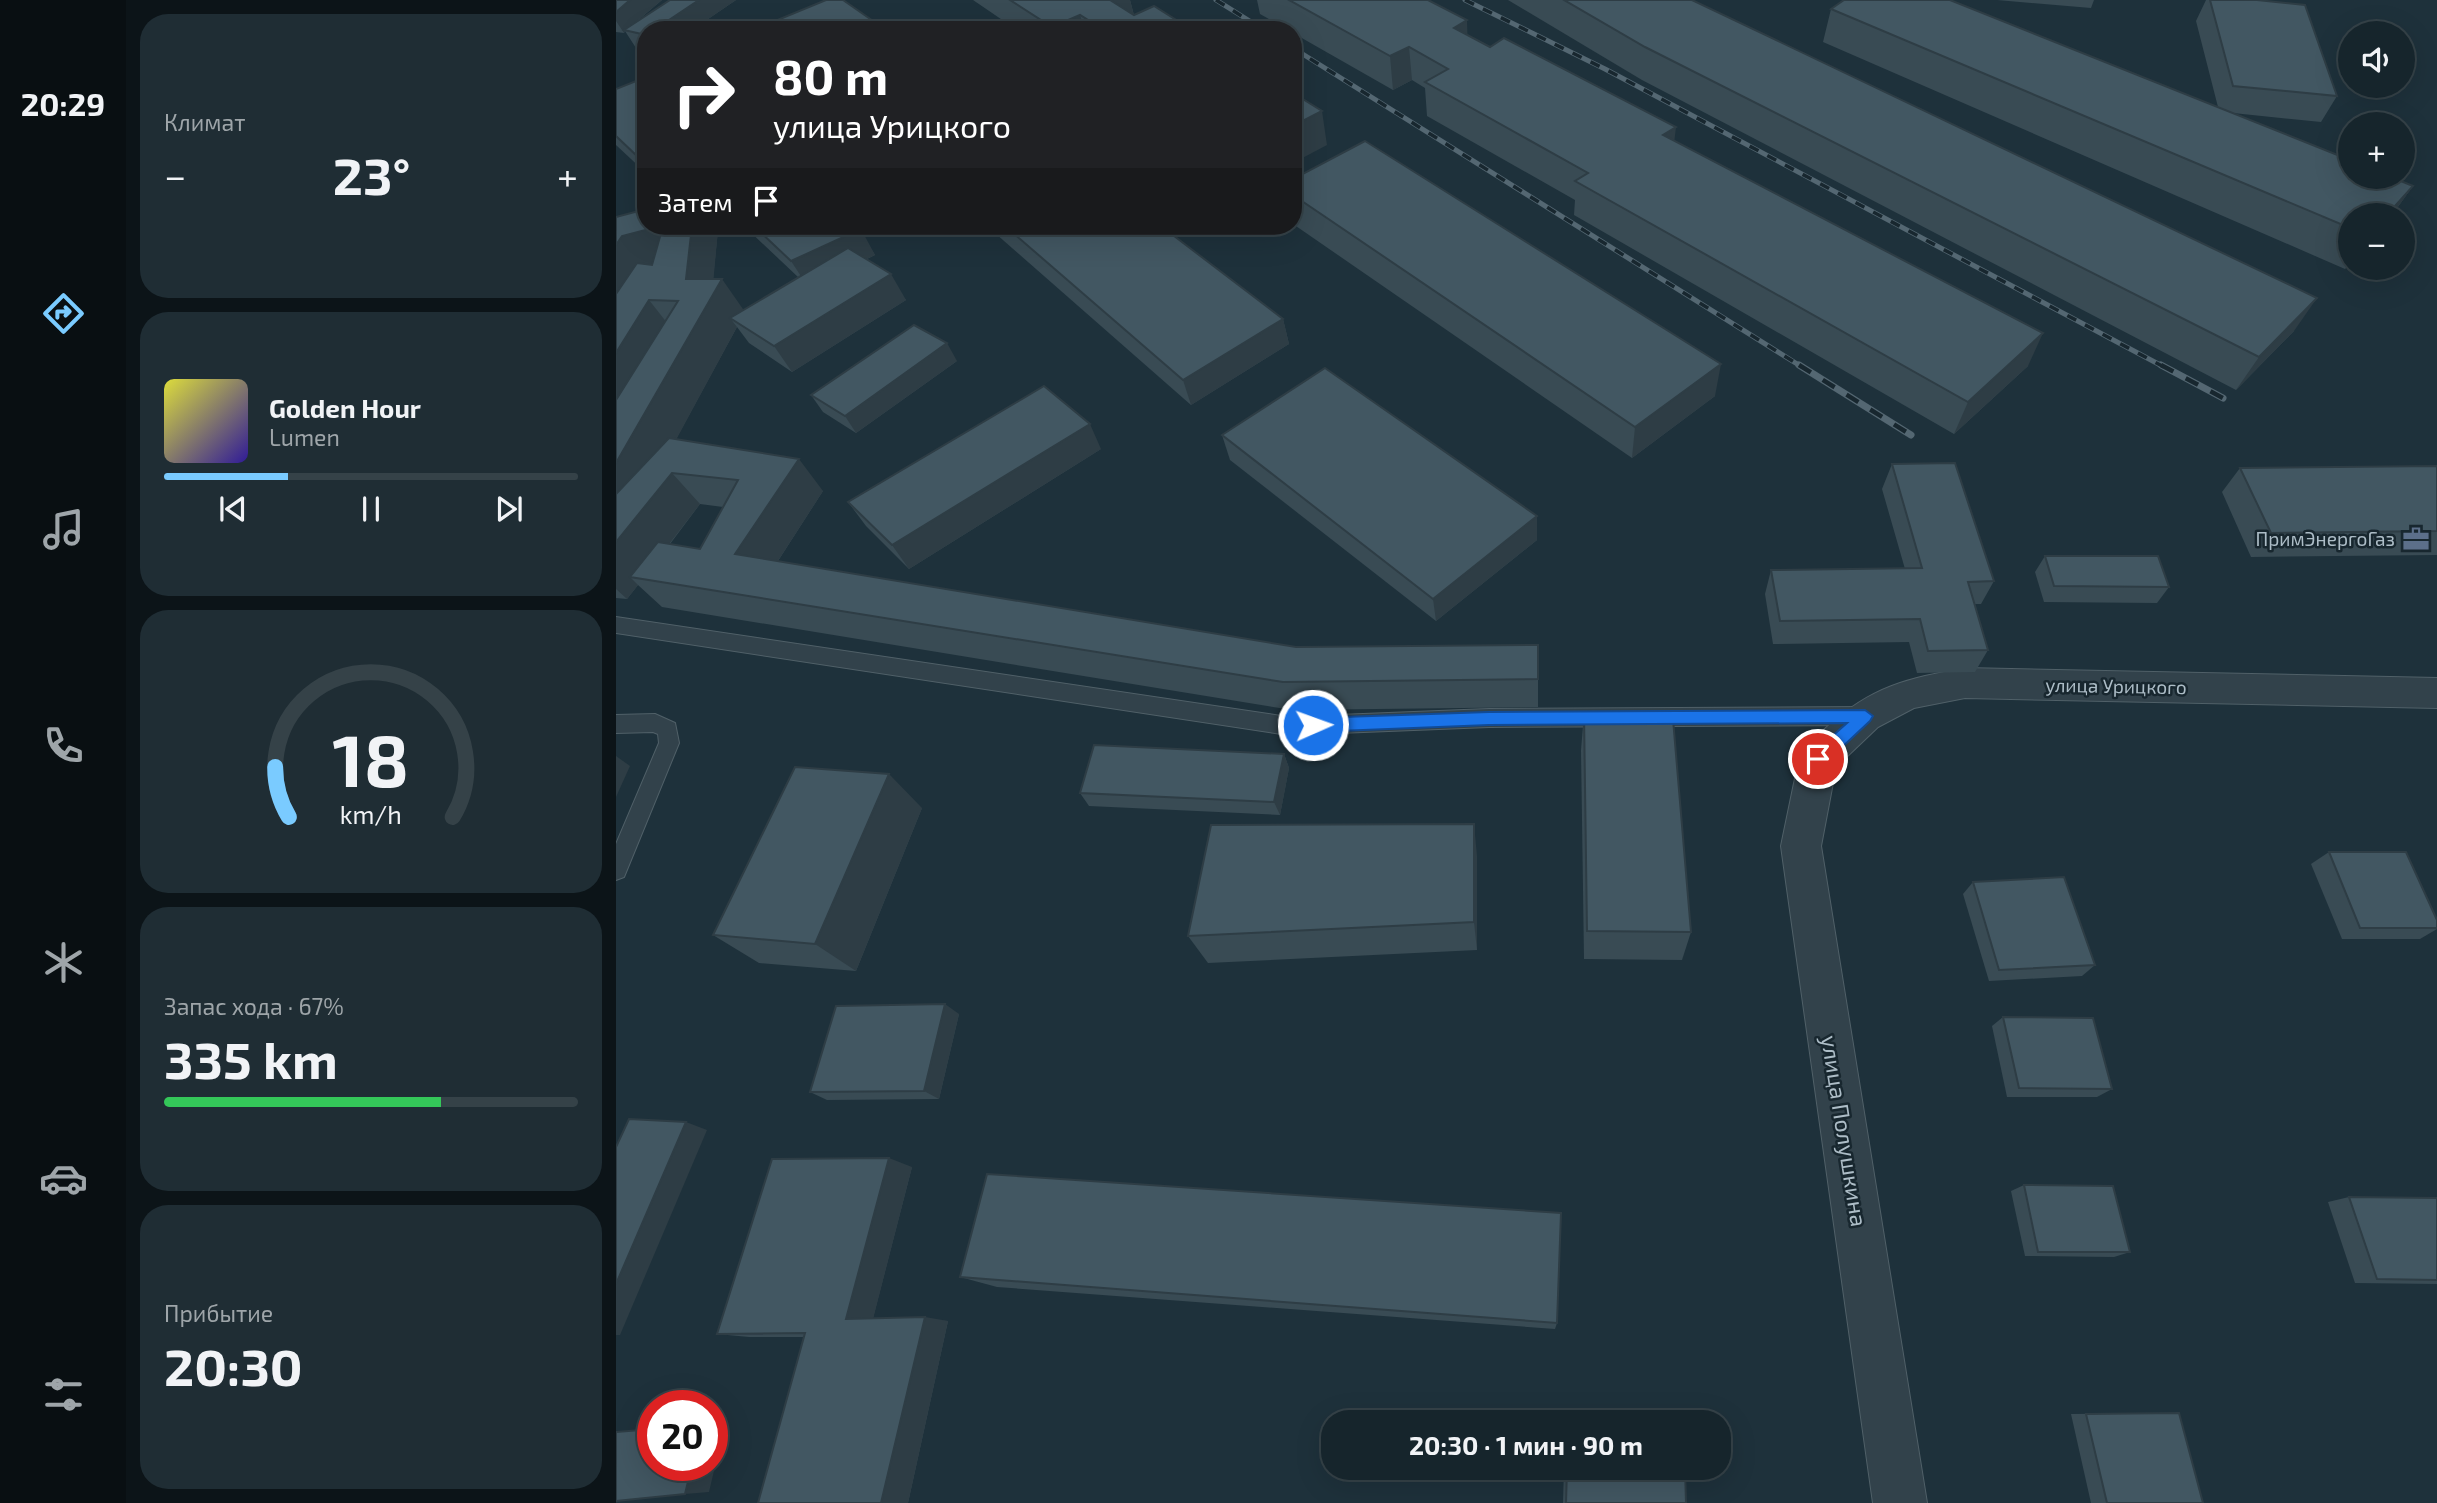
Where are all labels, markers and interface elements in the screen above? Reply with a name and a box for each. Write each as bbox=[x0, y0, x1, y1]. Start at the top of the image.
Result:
map controls bbox=[2338, 21, 2415, 280]
button: sound bbox=[2338, 21, 2415, 98]
text: 80 m bbox=[773, 46, 888, 105]
icon: right bbox=[658, 49, 749, 140]
text: 20:29 bbox=[21, 84, 105, 122]
text: улица Урицкого bbox=[773, 106, 1011, 144]
text: Климат bbox=[164, 108, 245, 136]
button: + bbox=[2338, 112, 2415, 189]
text: 23° bbox=[333, 143, 410, 205]
text: − bbox=[164, 152, 186, 198]
text: + bbox=[557, 152, 578, 198]
icon: arrive bbox=[747, 182, 785, 220]
text: Затем bbox=[658, 186, 733, 217]
button: − bbox=[2338, 203, 2415, 280]
icon: directions bbox=[39, 289, 88, 338]
text: Golden Hour bbox=[269, 392, 421, 423]
text: Lumen bbox=[269, 423, 340, 451]
icon: previous bbox=[214, 490, 252, 528]
icon: pause bbox=[352, 490, 390, 528]
icon: next bbox=[490, 490, 528, 528]
icon: music bbox=[39, 505, 88, 554]
office icon: ПримЭнергоГаз bbox=[2401, 524, 2431, 554]
place label: ПримЭнергоГаз bbox=[2255, 527, 2395, 550]
street label: улица Урицкого bbox=[2045, 673, 2187, 699]
position arrow bbox=[1276, 688, 1350, 762]
text: 18 bbox=[333, 715, 409, 803]
icon: phone bbox=[39, 721, 88, 770]
pin bbox=[1788, 729, 1848, 789]
icon: arrive bbox=[1799, 740, 1837, 778]
text: km/h bbox=[340, 799, 402, 829]
icon: climate bbox=[39, 938, 88, 987]
text: Запас хода · 67% bbox=[164, 992, 344, 1020]
text: 335 km bbox=[164, 1027, 338, 1089]
street label: улица Полушкина bbox=[1815, 1033, 1874, 1229]
icon: car bbox=[39, 1154, 88, 1203]
text: Прибытие bbox=[164, 1299, 273, 1327]
text: 20:30 bbox=[164, 1334, 303, 1396]
icon: filters bbox=[39, 1370, 88, 1419]
speed limit sign: 20 bbox=[637, 1390, 728, 1481]
text: 20:30 · 1 мин · 90 m bbox=[1409, 1429, 1643, 1460]

